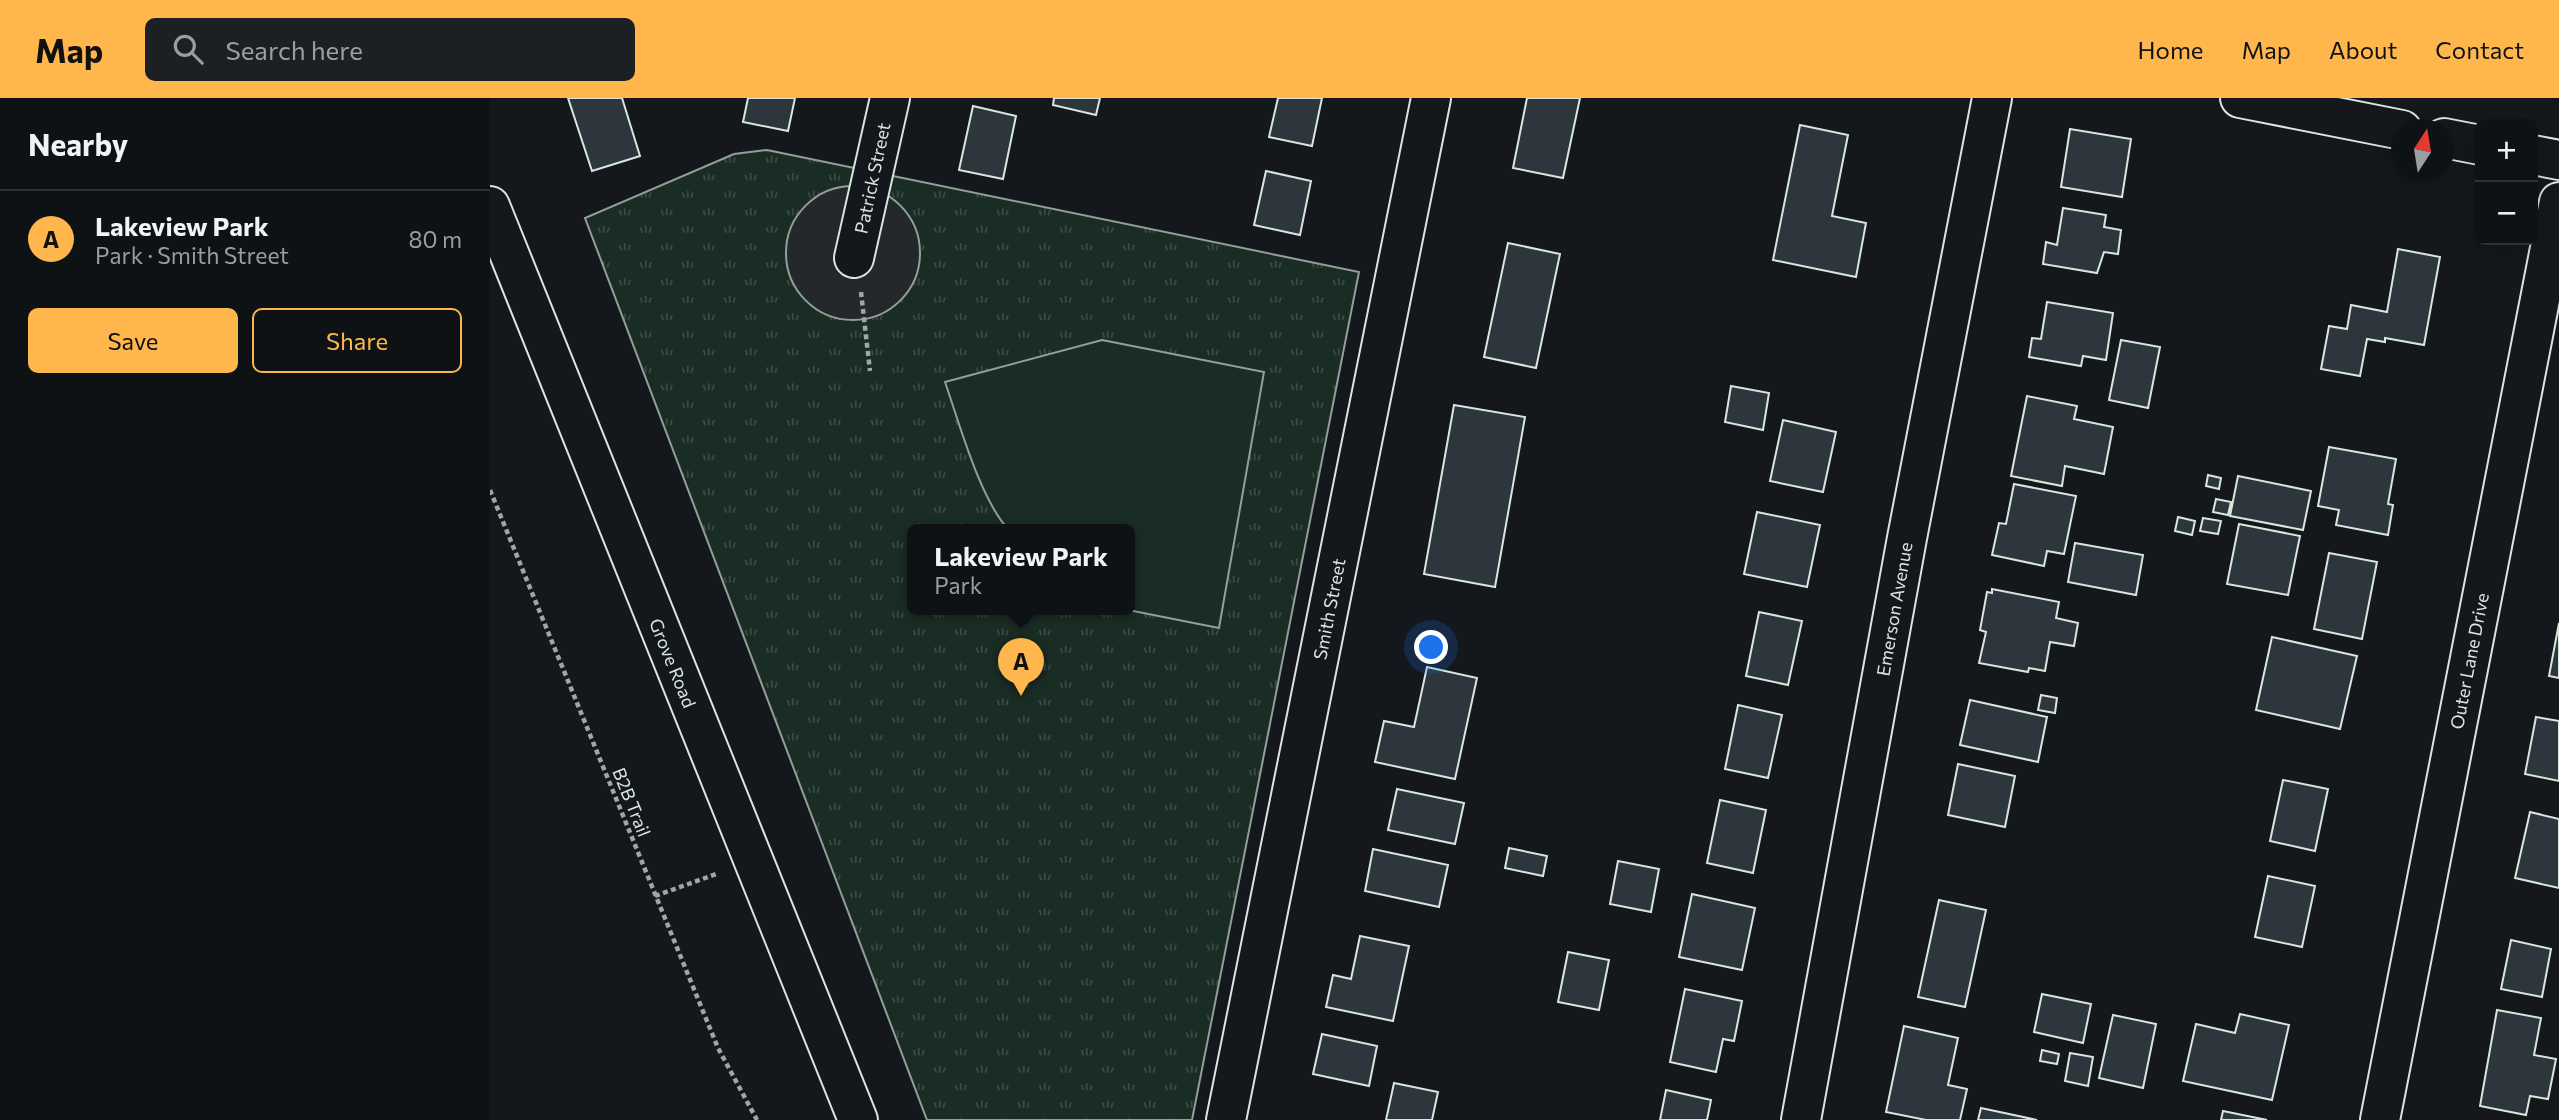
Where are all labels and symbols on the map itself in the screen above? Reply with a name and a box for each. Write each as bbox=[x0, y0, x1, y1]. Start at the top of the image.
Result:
north arrow bbox=[2391, 119, 2454, 182]
street label: Patrick Street bbox=[850, 121, 894, 235]
street label: Emerson Avenue bbox=[1871, 540, 1917, 678]
street label: Smith Street bbox=[1308, 556, 1350, 662]
street label: Outer Lane Drive bbox=[2445, 591, 2493, 731]
street label: Grove Road bbox=[645, 615, 701, 711]
your location bbox=[1414, 630, 1448, 664]
pin: A bbox=[998, 638, 1044, 696]
street label: B2B Trail bbox=[608, 764, 656, 840]

